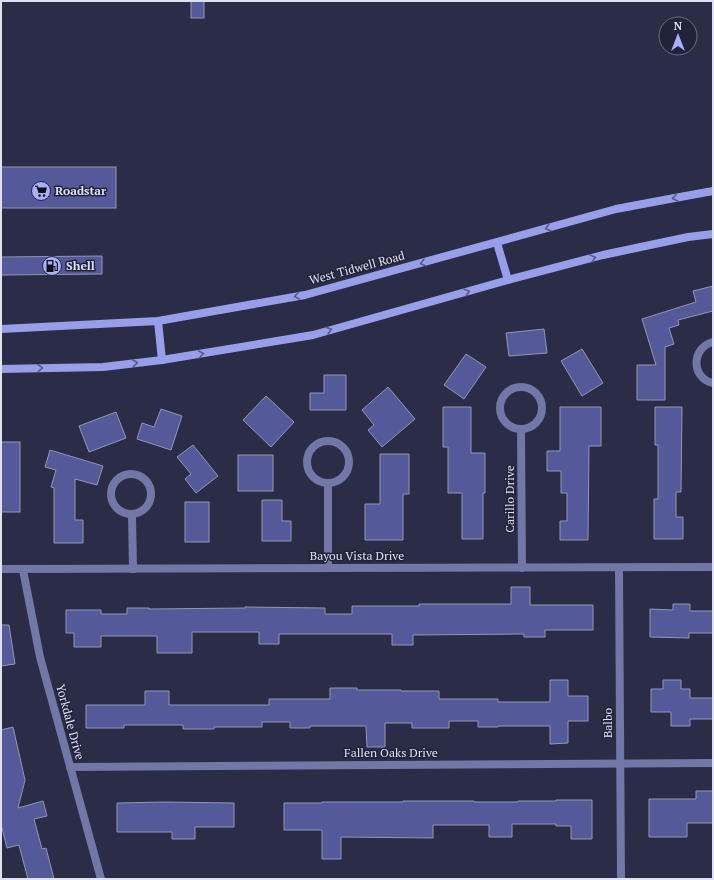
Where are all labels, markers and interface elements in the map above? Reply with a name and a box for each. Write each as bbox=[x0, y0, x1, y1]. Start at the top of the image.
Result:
north arrow bbox=[658, 16, 698, 56]
text: N bbox=[674, 19, 683, 33]
supermarket icon: Roadstar bbox=[30, 180, 52, 202]
place label: Roadstar bbox=[55, 183, 107, 198]
one-way arrow bbox=[671, 193, 678, 201]
one-way arrow bbox=[545, 223, 552, 232]
street label: West Tidwell Road bbox=[307, 247, 407, 287]
one-way arrow bbox=[590, 254, 596, 262]
fuel station icon: Shell bbox=[41, 255, 63, 277]
place label: Shell bbox=[66, 258, 95, 273]
one-way arrow bbox=[420, 258, 427, 267]
one-way arrow bbox=[464, 288, 471, 296]
one-way arrow bbox=[294, 292, 300, 300]
one-way arrow bbox=[325, 327, 332, 335]
one-way arrow bbox=[198, 350, 204, 359]
one-way arrow bbox=[132, 359, 138, 368]
one-way arrow bbox=[37, 364, 43, 372]
street label: Carillo Drive bbox=[502, 465, 517, 533]
street label: Bayou Vista Drive bbox=[310, 548, 404, 563]
street label: Yorkdale Drive bbox=[53, 682, 88, 761]
street label: Balbo bbox=[600, 708, 615, 738]
street label: Fallen Oaks Drive bbox=[344, 745, 438, 760]

